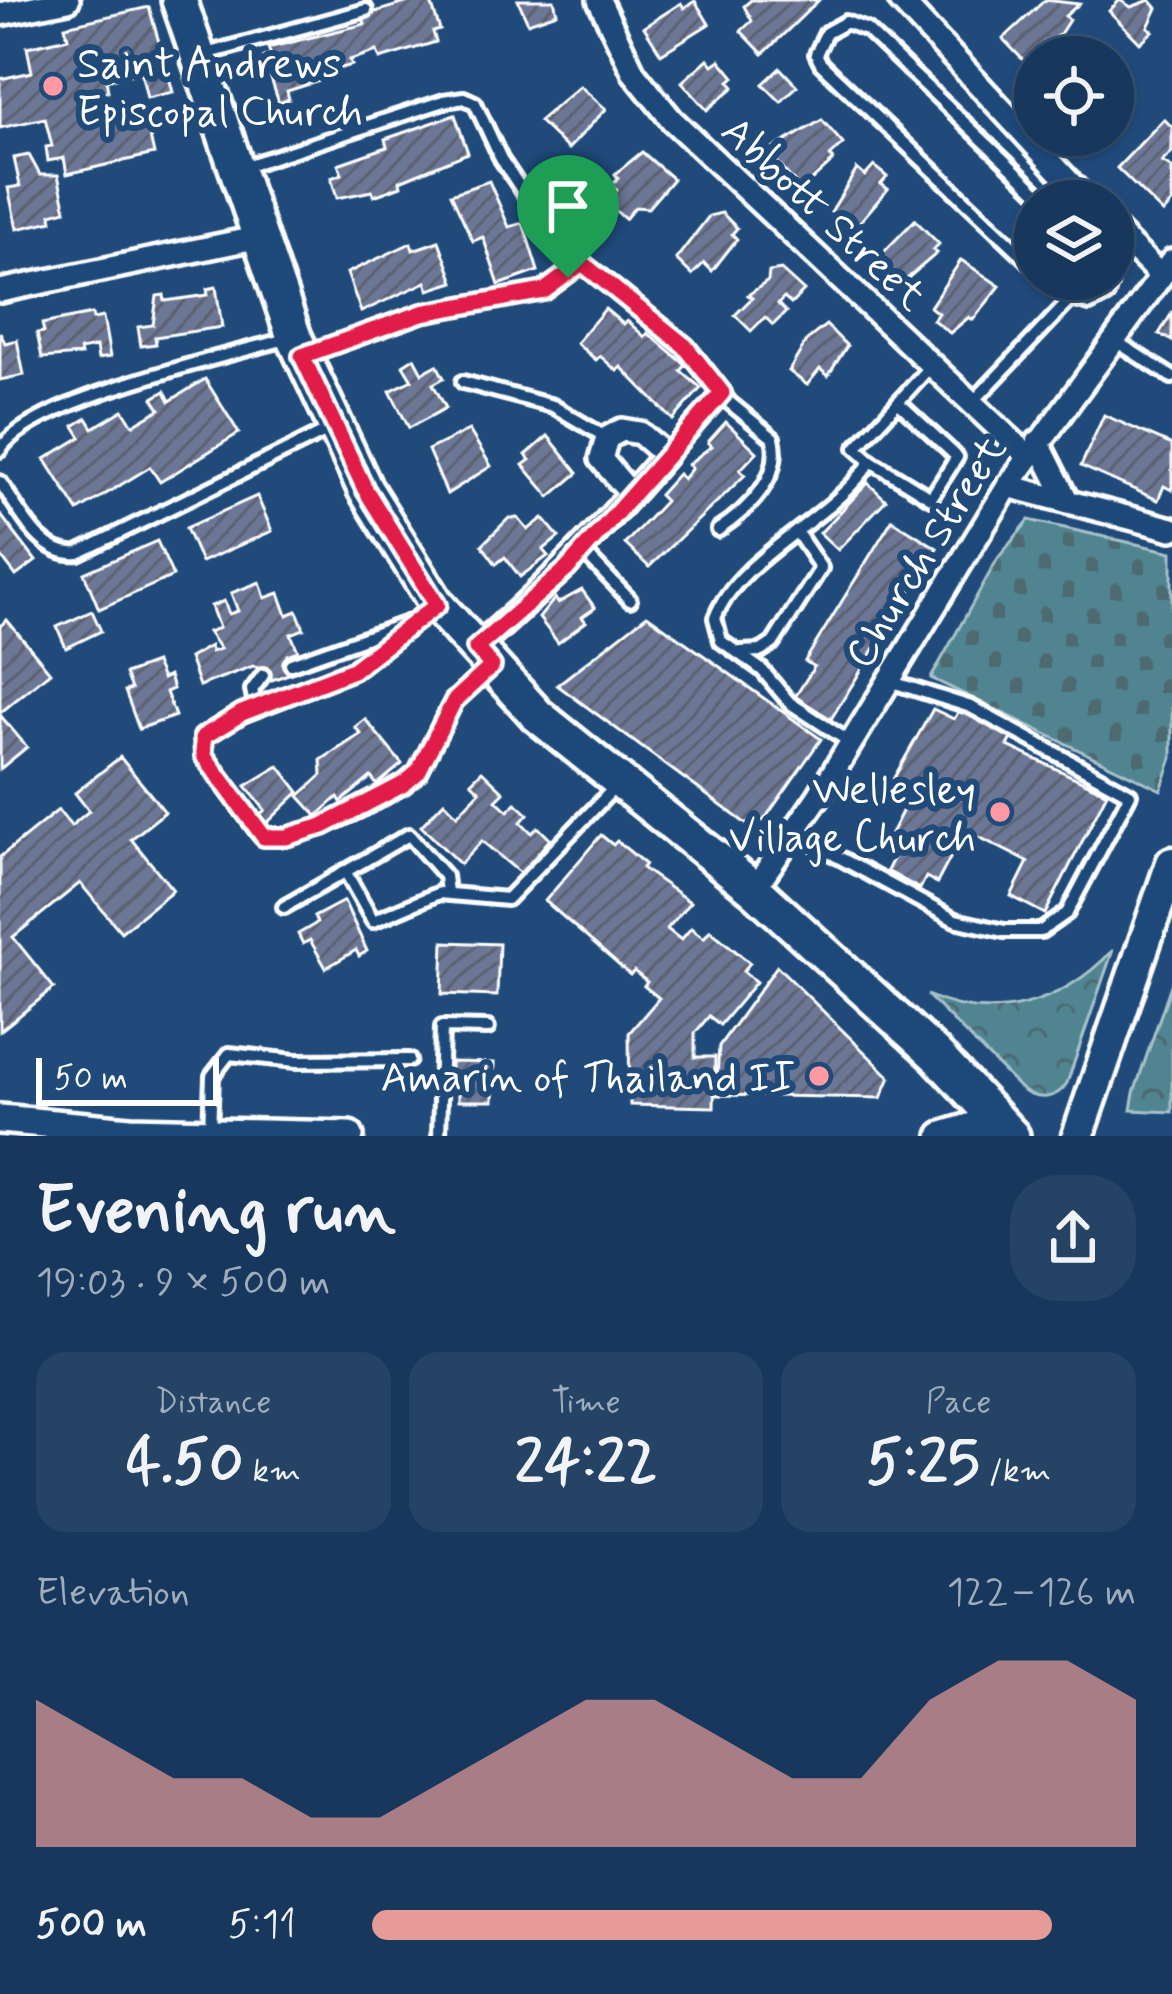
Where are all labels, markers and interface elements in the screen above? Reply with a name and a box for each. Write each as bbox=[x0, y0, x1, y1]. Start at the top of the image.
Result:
map controls bbox=[1014, 36, 1134, 300]
button: locate bbox=[1014, 36, 1134, 156]
place label: Saint Andrews Episcopal Church bbox=[77, 38, 363, 141]
marker: Saint Andrews Episcopal Church bbox=[40, 73, 66, 99]
street label: Abbott Street bbox=[708, 105, 937, 324]
pin bbox=[517, 155, 619, 278]
icon: arrive bbox=[535, 173, 601, 239]
button: layers bbox=[1014, 180, 1134, 300]
street label: Church Street bbox=[834, 426, 1021, 680]
place label: Wellesley Village Church bbox=[729, 764, 976, 867]
marker: Wellesley Village Church bbox=[987, 799, 1013, 825]
scale bar bbox=[36, 1052, 219, 1105]
place label: Amarin of Thailand II bbox=[381, 1052, 795, 1107]
text: 50 m bbox=[54, 1057, 128, 1101]
marker: Amarin of Thailand II bbox=[806, 1063, 832, 1089]
text: Evening run bbox=[36, 1170, 396, 1256]
button: share bbox=[1010, 1175, 1136, 1301]
text: 19:03 · 9 × 500 m bbox=[36, 1258, 330, 1309]
text: Distance bbox=[155, 1381, 271, 1425]
text: Time bbox=[551, 1381, 621, 1425]
text: Pace bbox=[926, 1381, 991, 1425]
text: 4.50 bbox=[126, 1425, 244, 1504]
text: 24:22 bbox=[515, 1425, 657, 1504]
text: 5:25 bbox=[866, 1425, 980, 1504]
text: km bbox=[244, 1450, 301, 1494]
text: /km bbox=[980, 1450, 1051, 1494]
text: Elevation bbox=[36, 1568, 190, 1619]
text: 122–126 m bbox=[947, 1568, 1136, 1619]
text: 500 m bbox=[36, 1900, 147, 1951]
text: 5:11 bbox=[228, 1900, 296, 1951]

